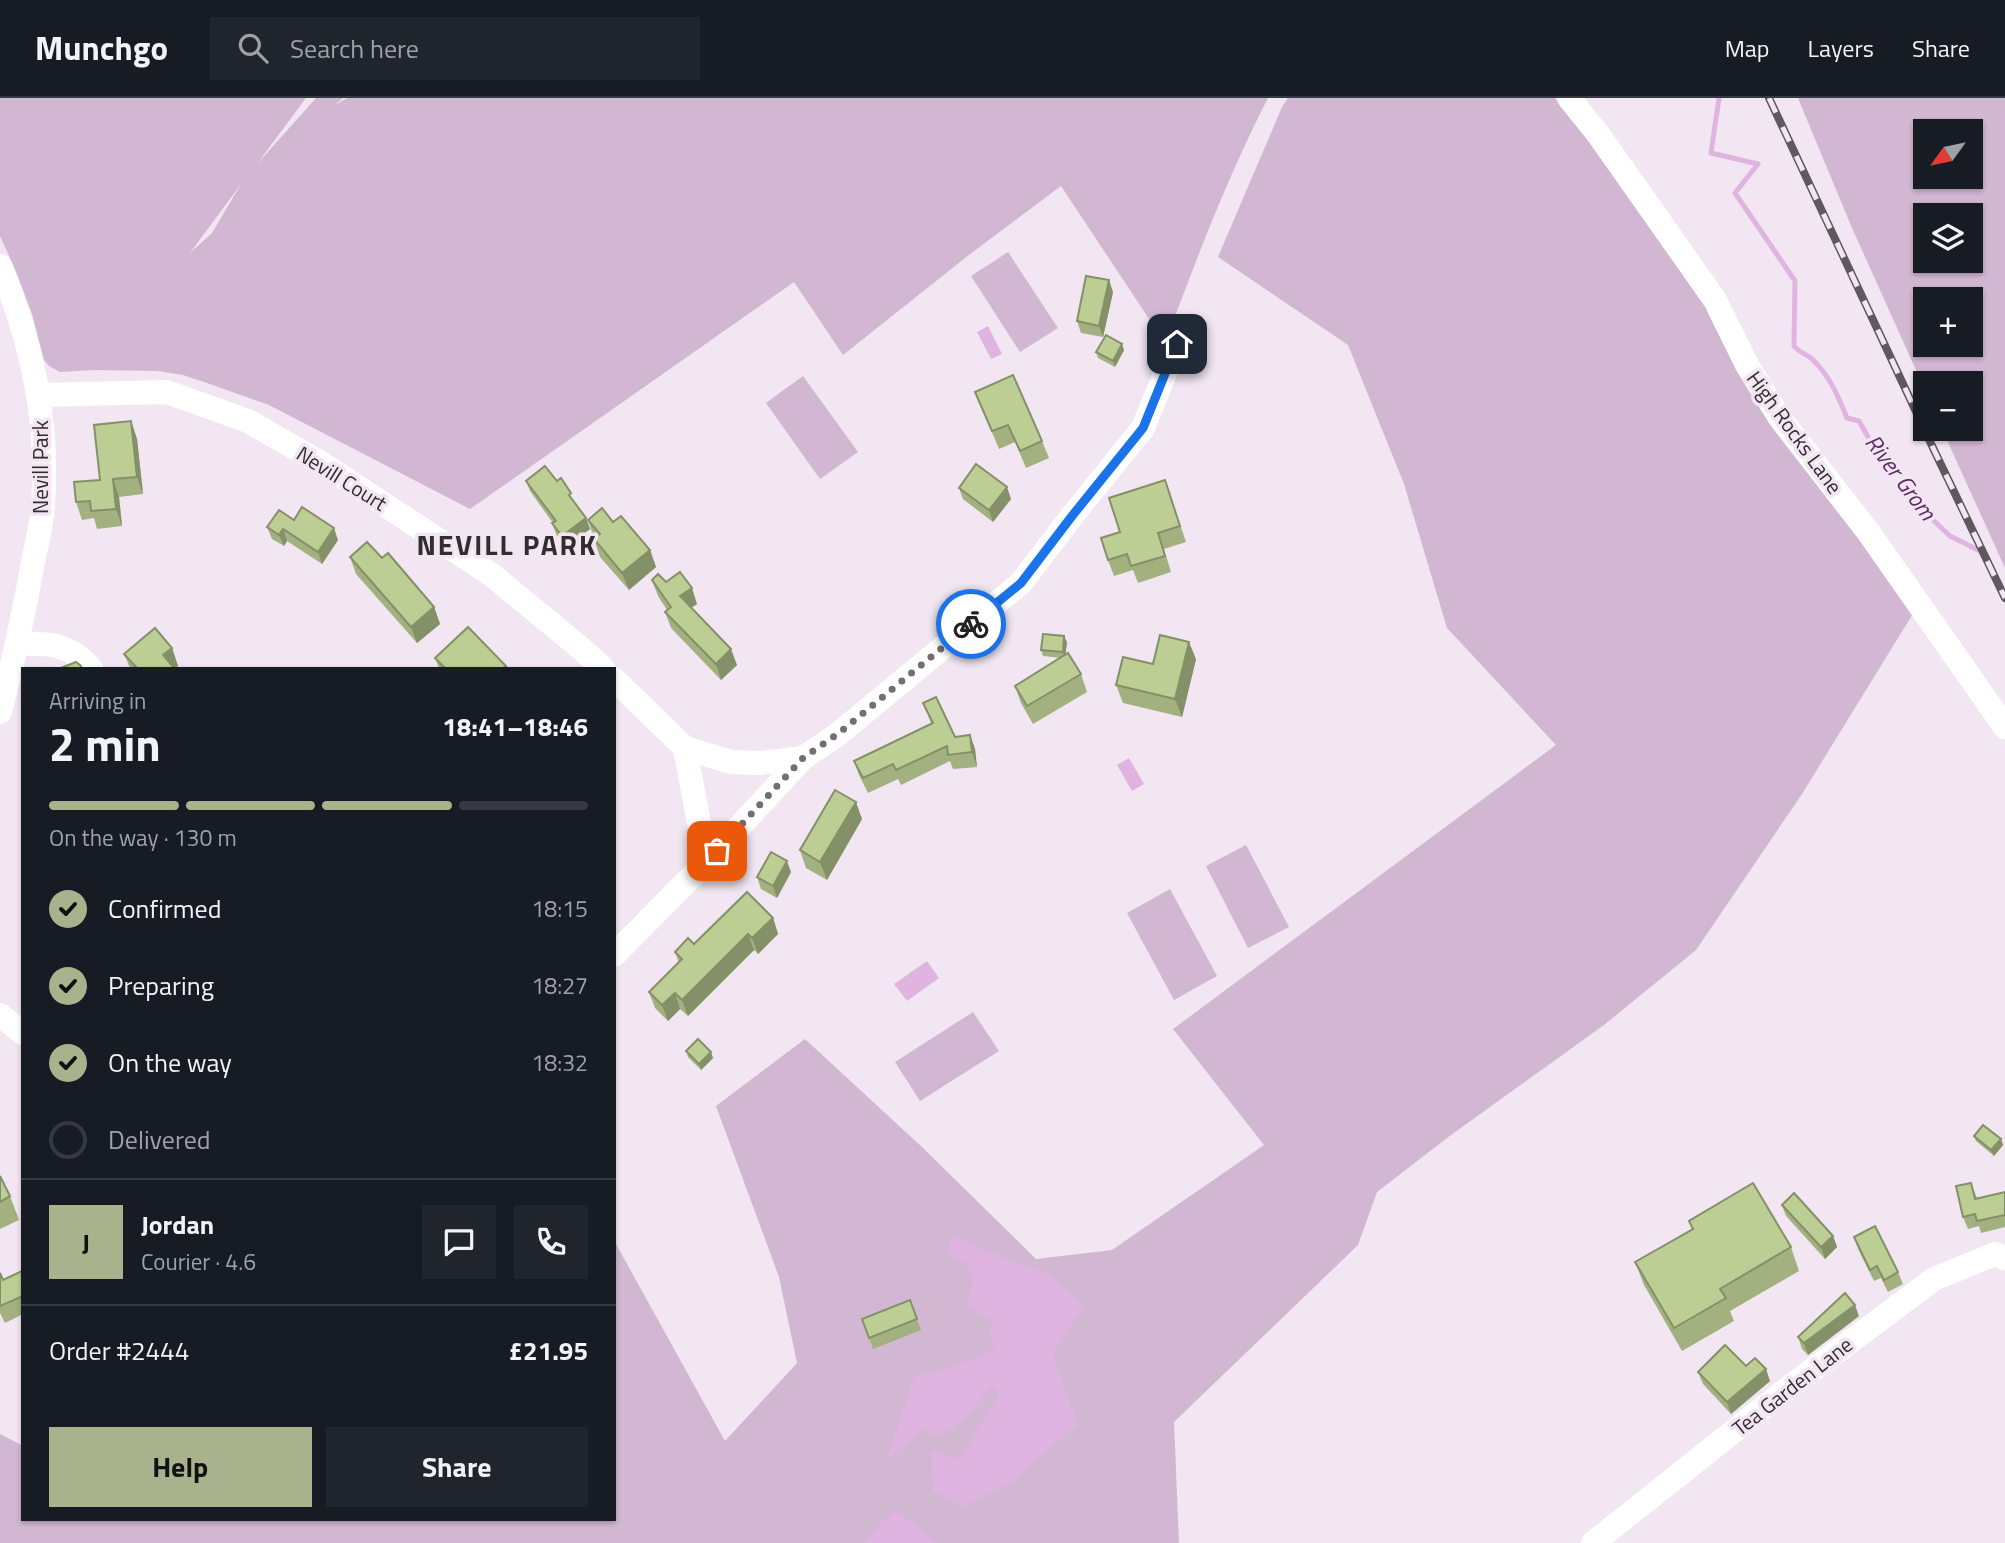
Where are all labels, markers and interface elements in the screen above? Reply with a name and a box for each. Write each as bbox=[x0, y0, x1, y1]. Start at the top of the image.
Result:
search box bbox=[210, 17, 700, 80]
text: Munchgo bbox=[35, 23, 168, 73]
icon: search bbox=[234, 29, 272, 67]
text: Search here bbox=[290, 29, 419, 68]
text: Map bbox=[1725, 30, 1770, 66]
text: Layers bbox=[1808, 30, 1874, 66]
text: Share bbox=[1912, 30, 1970, 66]
north arrow bbox=[1913, 119, 1983, 189]
map controls bbox=[1913, 119, 1983, 441]
button: layers bbox=[1913, 203, 1983, 273]
button: + bbox=[1913, 287, 1983, 357]
pin bbox=[1147, 314, 1207, 374]
icon: home bbox=[1158, 325, 1196, 363]
street label: High Rocks Lane bbox=[1739, 364, 1851, 500]
button: − bbox=[1913, 371, 1983, 441]
street label: Nevill Park bbox=[24, 420, 56, 514]
water label: River Grom bbox=[1857, 426, 1946, 528]
street label: Nevill Court bbox=[290, 438, 394, 519]
district label: NEVILL PARK bbox=[416, 523, 598, 566]
courier bbox=[936, 589, 1006, 659]
icon: bike bbox=[952, 605, 990, 643]
text: Arriving in bbox=[49, 683, 146, 718]
text: 18:41–18:46 bbox=[442, 707, 588, 746]
text: 2 min bbox=[49, 709, 161, 779]
text: On the way · 130 m bbox=[49, 820, 237, 855]
pin bbox=[687, 821, 747, 881]
icon: bag bbox=[698, 832, 736, 870]
text: Confirmed bbox=[108, 889, 222, 928]
icon: check bbox=[49, 890, 87, 928]
text: 18:15 bbox=[531, 891, 588, 926]
text: Preparing bbox=[108, 966, 214, 1005]
icon: check bbox=[49, 967, 87, 1005]
text: 18:27 bbox=[531, 968, 588, 1003]
text: On the way bbox=[108, 1043, 232, 1082]
icon: check bbox=[49, 1044, 87, 1082]
text: 18:32 bbox=[531, 1045, 588, 1080]
text: Delivered bbox=[108, 1120, 211, 1159]
text: Jordan bbox=[141, 1205, 214, 1244]
button: chat bbox=[422, 1205, 496, 1279]
button: phone bbox=[514, 1205, 588, 1279]
text: J bbox=[82, 1223, 90, 1262]
text: Courier · 4.6 bbox=[141, 1244, 256, 1279]
street label: Tea Garden Lane bbox=[1725, 1329, 1859, 1443]
text: Order #2444 bbox=[49, 1331, 189, 1370]
text: £21.95 bbox=[509, 1331, 588, 1370]
button: Help bbox=[49, 1427, 312, 1507]
button: Share bbox=[326, 1427, 588, 1507]

